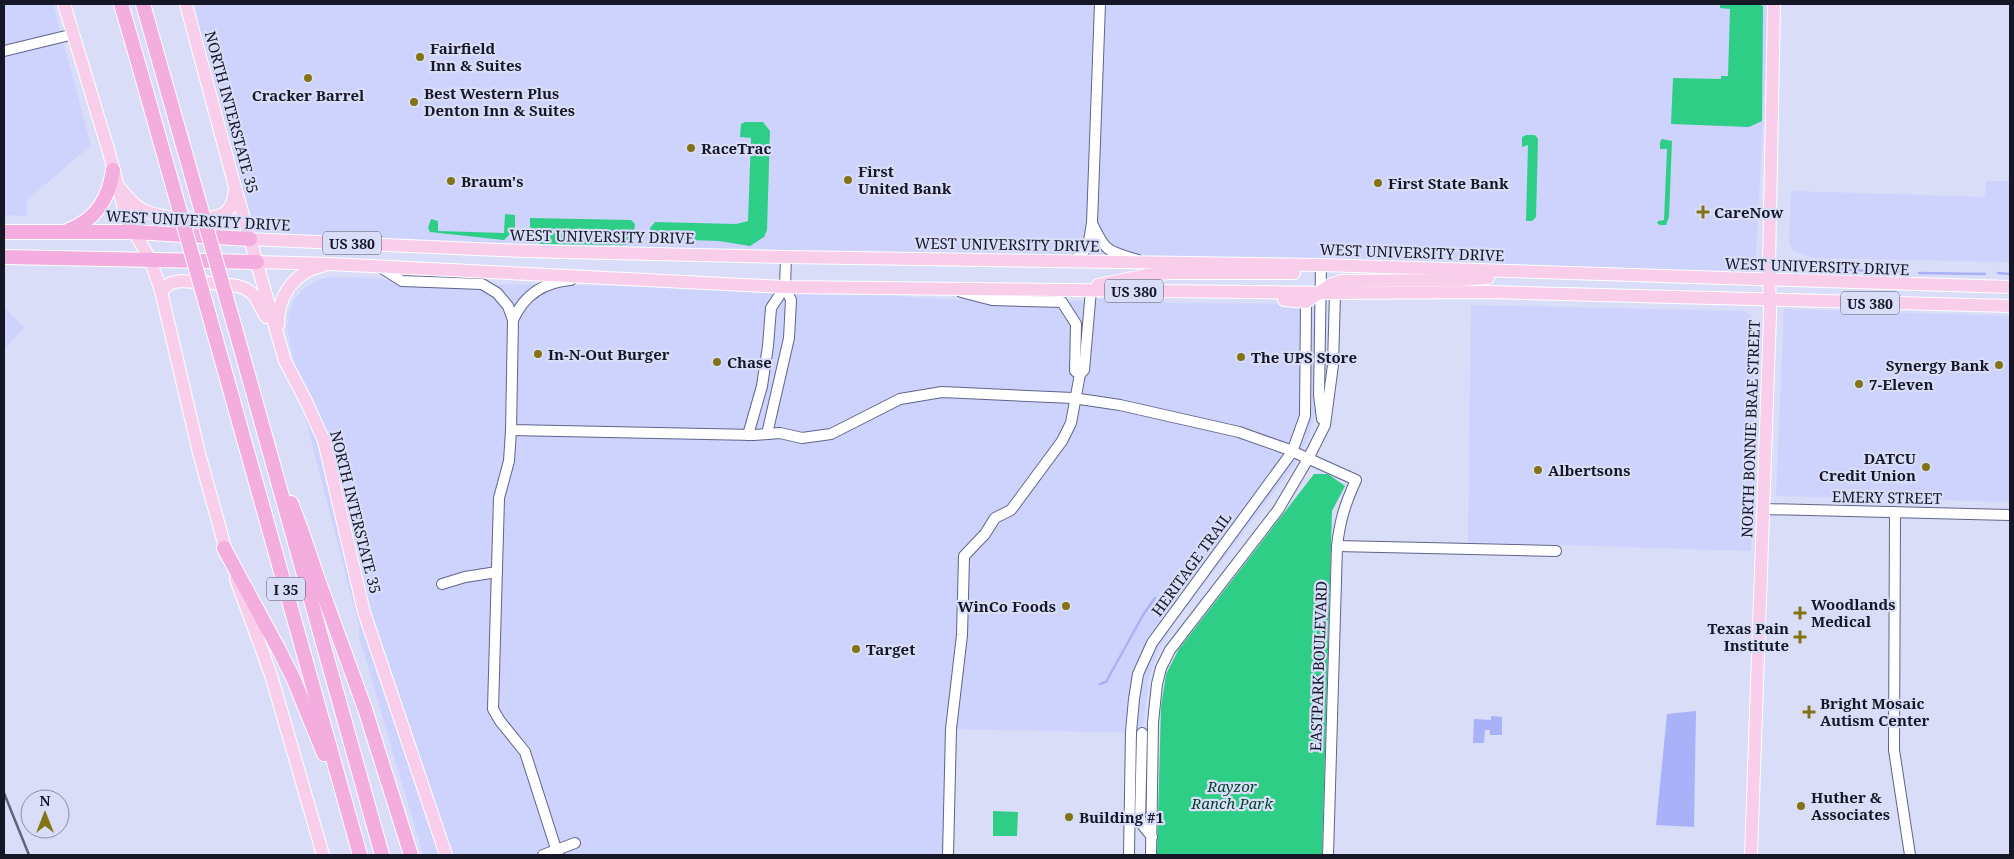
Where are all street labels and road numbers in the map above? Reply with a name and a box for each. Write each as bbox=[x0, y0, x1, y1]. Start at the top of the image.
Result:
street label: NORTH INTERSTATE 35 bbox=[201, 29, 263, 195]
street label: WEST UNIVERSITY DRIVE bbox=[105, 205, 291, 235]
street label: WEST UNIVERSITY DRIVE bbox=[509, 224, 695, 248]
road number: US 380 bbox=[323, 232, 381, 254]
street label: WEST UNIVERSITY DRIVE bbox=[914, 232, 1100, 256]
street label: WEST UNIVERSITY DRIVE bbox=[1319, 239, 1505, 265]
street label: WEST UNIVERSITY DRIVE bbox=[1724, 253, 1910, 279]
road number: US 380 bbox=[1105, 280, 1163, 302]
road number: US 380 bbox=[1841, 292, 1899, 314]
street label: NORTH BONNIE BRAE STREET bbox=[1736, 320, 1764, 538]
street label: NORTH INTERSTATE 35 bbox=[326, 428, 386, 596]
street label: EMERY STREET bbox=[1832, 486, 1942, 508]
street label: HERITAGE TRAIL bbox=[1147, 508, 1235, 620]
road number: I 35 bbox=[267, 578, 305, 600]
street label: EASTPARK BOULEVARD bbox=[1305, 580, 1331, 752]

